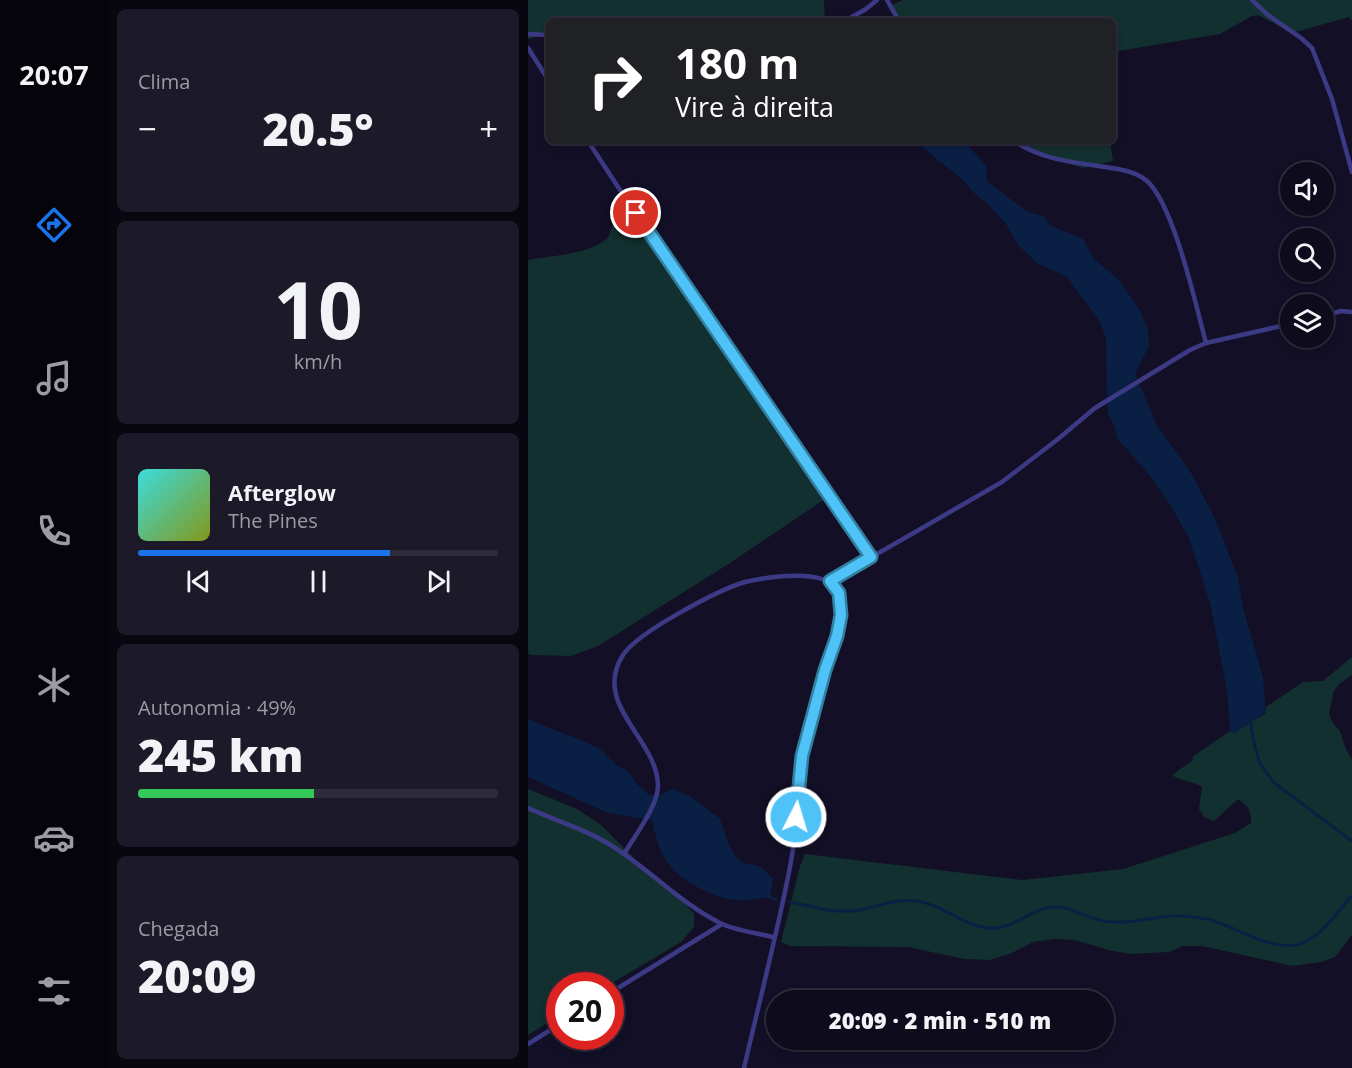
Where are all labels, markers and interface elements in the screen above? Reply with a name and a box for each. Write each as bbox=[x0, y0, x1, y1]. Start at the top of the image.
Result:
text: 180 m bbox=[675, 34, 799, 91]
icon: right bbox=[576, 42, 654, 120]
text: 20:07 bbox=[19, 56, 89, 93]
text: Clima bbox=[138, 68, 190, 95]
text: Vire à direita bbox=[675, 88, 834, 125]
text: 20.5° bbox=[262, 98, 374, 159]
text: − bbox=[138, 106, 157, 151]
text: + bbox=[479, 106, 498, 151]
map controls bbox=[1280, 162, 1334, 348]
button: sound bbox=[1280, 162, 1334, 216]
pin bbox=[610, 187, 661, 238]
icon: arrive bbox=[619, 196, 652, 229]
icon: directions bbox=[33, 204, 75, 246]
button: search bbox=[1280, 228, 1334, 282]
text: 10 bbox=[273, 256, 363, 362]
button: layers bbox=[1280, 294, 1334, 348]
text: km/h bbox=[294, 348, 342, 375]
icon: music bbox=[33, 357, 75, 399]
text: Afterglow bbox=[228, 477, 336, 507]
text: The Pines bbox=[228, 507, 318, 534]
icon: phone bbox=[33, 510, 75, 552]
icon: previous bbox=[182, 565, 215, 598]
icon: pause bbox=[302, 565, 335, 598]
icon: next bbox=[422, 565, 455, 598]
icon: climate bbox=[33, 664, 75, 706]
text: Autonomia · 49% bbox=[138, 694, 296, 721]
text: 245 km bbox=[138, 724, 303, 785]
position arrow bbox=[764, 785, 828, 849]
icon: car bbox=[33, 817, 75, 859]
text: Chegada bbox=[138, 915, 219, 942]
text: 20:09 bbox=[138, 945, 256, 1006]
icon: filters bbox=[33, 970, 75, 1012]
speed limit sign: 20 bbox=[546, 972, 624, 1050]
text: 20:09 · 2 min · 510 m bbox=[829, 1005, 1051, 1035]

